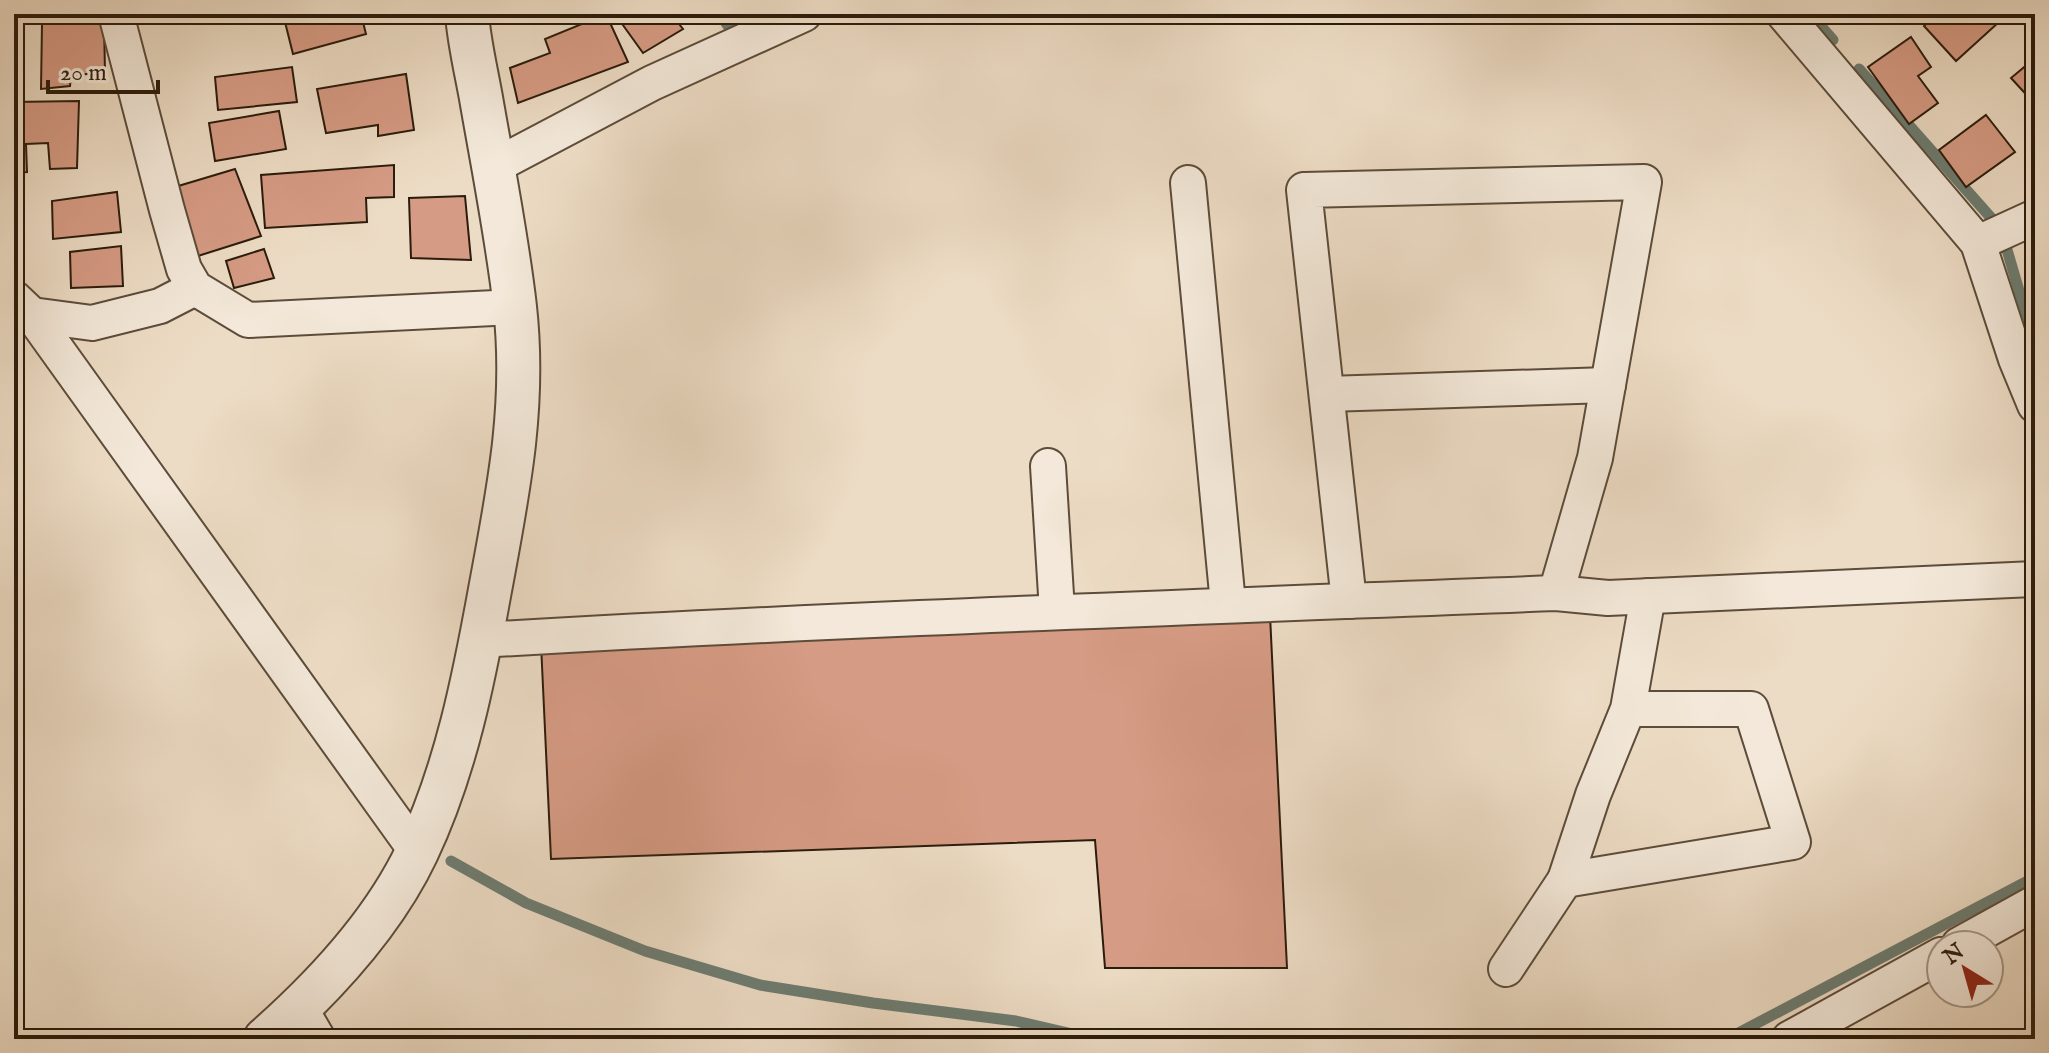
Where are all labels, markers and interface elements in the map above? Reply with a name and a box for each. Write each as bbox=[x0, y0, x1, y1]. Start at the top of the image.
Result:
scale bar bbox=[48, 44, 158, 94]
text: 20 m bbox=[60, 58, 107, 89]
north arrow bbox=[1925, 929, 2005, 1009]
text: N bbox=[1937, 938, 1970, 972]

